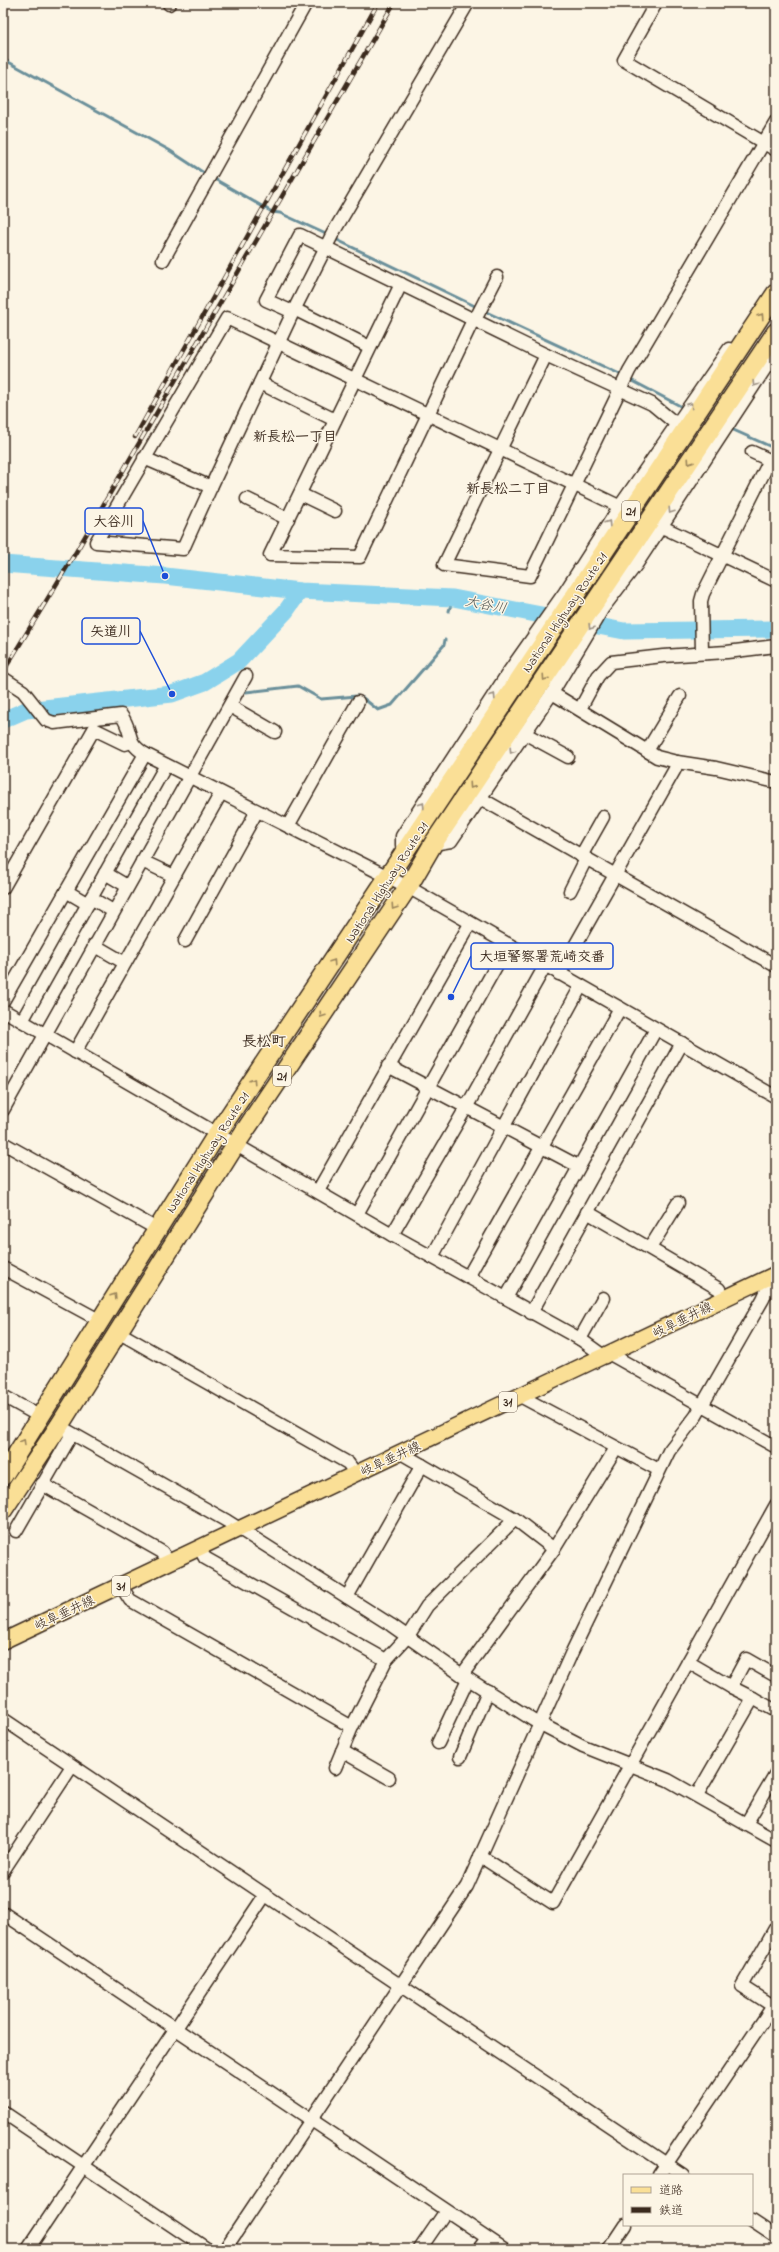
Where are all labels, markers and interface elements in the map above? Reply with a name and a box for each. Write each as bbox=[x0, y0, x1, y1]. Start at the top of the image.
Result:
one-way arrow bbox=[756, 313, 763, 320]
one-way arrow bbox=[752, 380, 759, 387]
one-way arrow bbox=[685, 402, 692, 409]
district label: 新長松一丁目 bbox=[253, 427, 337, 448]
one-way arrow bbox=[687, 457, 694, 464]
district label: 新長松二丁目 bbox=[466, 479, 550, 500]
road number: 21 bbox=[622, 501, 640, 521]
one-way arrow bbox=[669, 507, 676, 514]
callout: 大谷川 bbox=[85, 508, 143, 534]
text: 大谷川 bbox=[93, 512, 135, 533]
one-way arrow bbox=[604, 521, 611, 528]
street label: National Highway Route 21 bbox=[518, 549, 613, 677]
water label: 大谷川 bbox=[463, 591, 508, 620]
callout: 矢道川 bbox=[82, 618, 140, 644]
text: 矢道川 bbox=[90, 622, 132, 643]
one-way arrow bbox=[588, 623, 595, 630]
one-way arrow bbox=[542, 674, 549, 681]
one-way arrow bbox=[488, 693, 496, 700]
one-way arrow bbox=[510, 746, 517, 753]
one-way arrow bbox=[469, 782, 477, 789]
one-way arrow bbox=[418, 802, 425, 809]
street label: National Highway Route 21 bbox=[341, 819, 434, 948]
one-way arrow bbox=[391, 903, 399, 910]
callout: 大垣警察署荒崎交番 bbox=[471, 943, 613, 969]
text: 大垣警察署荒崎交番 bbox=[479, 947, 605, 968]
one-way arrow bbox=[328, 959, 335, 966]
one-way arrow bbox=[319, 1011, 327, 1018]
district label: 長松町 bbox=[241, 1031, 287, 1053]
road number: 21 bbox=[273, 1066, 291, 1086]
one-way arrow bbox=[248, 1078, 256, 1085]
street label: National Highway Route 21 bbox=[162, 1089, 255, 1218]
one-way arrow bbox=[109, 1293, 117, 1300]
street label: 岐阜垂井線 bbox=[649, 1297, 717, 1343]
road number: 31 bbox=[499, 1392, 517, 1412]
street label: 岐阜垂井線 bbox=[357, 1437, 425, 1482]
one-way arrow bbox=[18, 1439, 26, 1446]
road number: 31 bbox=[112, 1576, 130, 1596]
street label: 岐阜垂井線 bbox=[31, 1591, 99, 1636]
legend bbox=[623, 2174, 753, 2226]
text: 道路 bbox=[659, 2182, 683, 2200]
text: 鉄道 bbox=[659, 2202, 683, 2220]

